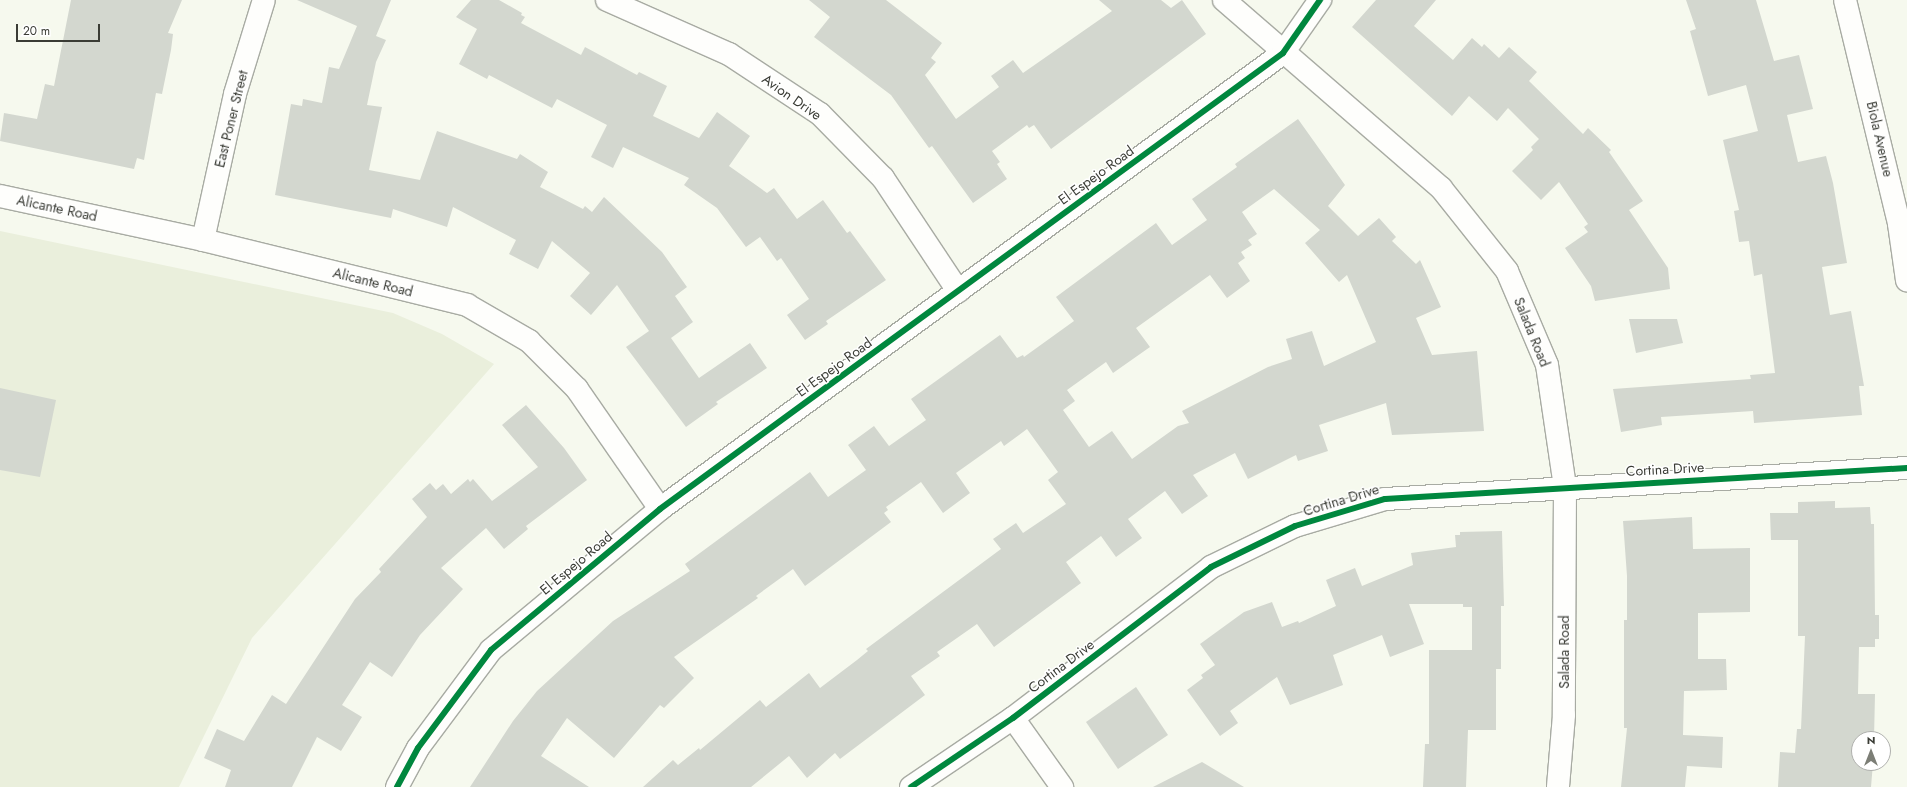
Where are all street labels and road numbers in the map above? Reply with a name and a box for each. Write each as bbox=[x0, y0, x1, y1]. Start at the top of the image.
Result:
street label: East Poner Street bbox=[211, 69, 251, 169]
street label: Avion Drive bbox=[759, 70, 825, 124]
street label: Biola Avenue bbox=[1863, 100, 1897, 178]
street label: El Espejo Road bbox=[1055, 142, 1137, 208]
street label: Alicante Road bbox=[15, 191, 99, 225]
street label: Alicante Road bbox=[331, 264, 415, 300]
street label: Salada Road bbox=[1510, 295, 1554, 369]
street label: El Espejo Road bbox=[793, 334, 875, 400]
street label: Cortina Drive bbox=[1625, 459, 1705, 479]
street label: Cortina Drive bbox=[1301, 480, 1381, 520]
street label: El Espejo Road bbox=[536, 528, 616, 598]
street label: Salada Road bbox=[1556, 615, 1572, 689]
street label: Cortina Drive bbox=[1025, 636, 1097, 696]

